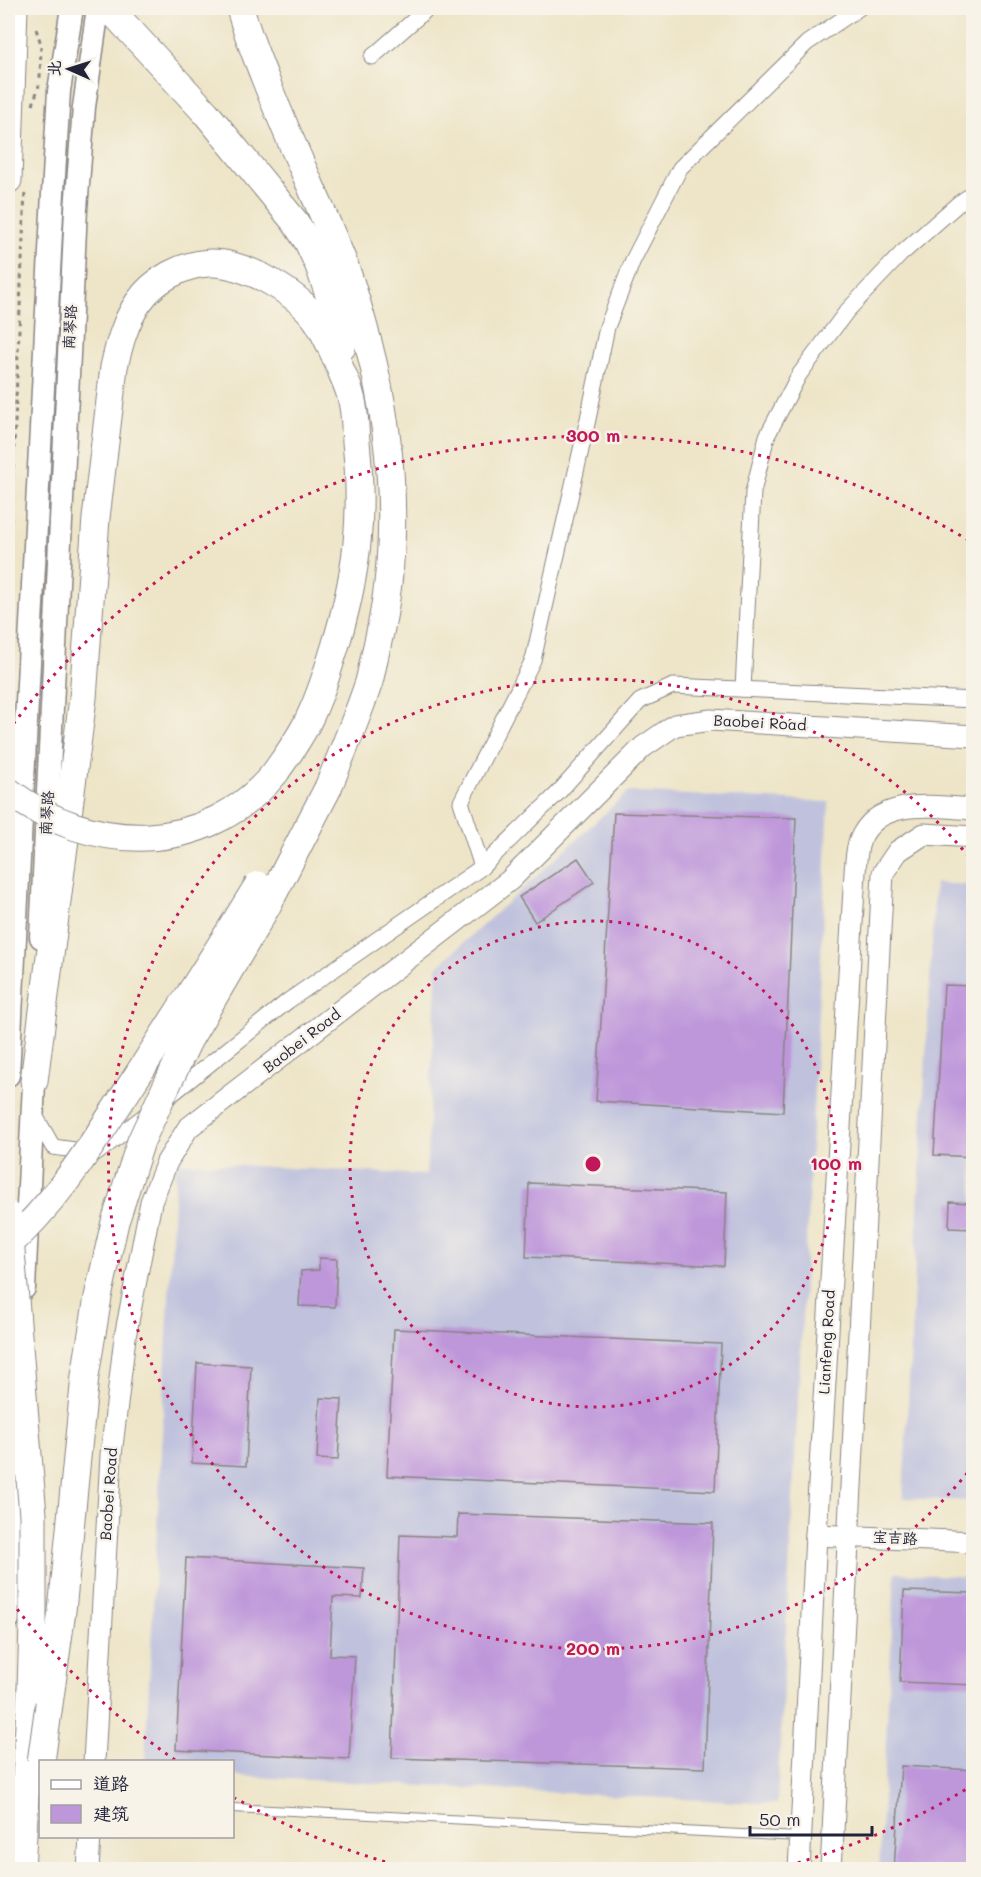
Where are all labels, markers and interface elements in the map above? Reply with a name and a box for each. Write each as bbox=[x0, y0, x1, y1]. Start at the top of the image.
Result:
north arrow bbox=[39, 39, 99, 99]
text: 北 bbox=[43, 60, 64, 77]
street label: 南琴路 bbox=[58, 304, 80, 350]
text: 300 m bbox=[566, 423, 620, 447]
street label: Baobei Road bbox=[713, 710, 807, 734]
street label: 南琴路 bbox=[35, 790, 57, 836]
street label: Baobei Road bbox=[259, 1004, 344, 1077]
text: 100 m bbox=[810, 1151, 862, 1175]
centre of rings bbox=[583, 1154, 603, 1174]
street label: Lianfeng Road bbox=[813, 1289, 839, 1395]
street label: Baobei Road bbox=[95, 1447, 121, 1541]
street label: 宝吉路 bbox=[872, 1526, 918, 1548]
text: 200 m bbox=[566, 1636, 620, 1660]
legend bbox=[39, 1760, 234, 1838]
text: 道路 bbox=[93, 1771, 129, 1795]
scale bar bbox=[750, 1799, 872, 1837]
text: 建筑 bbox=[93, 1801, 129, 1825]
text: 50 m bbox=[759, 1807, 801, 1831]

